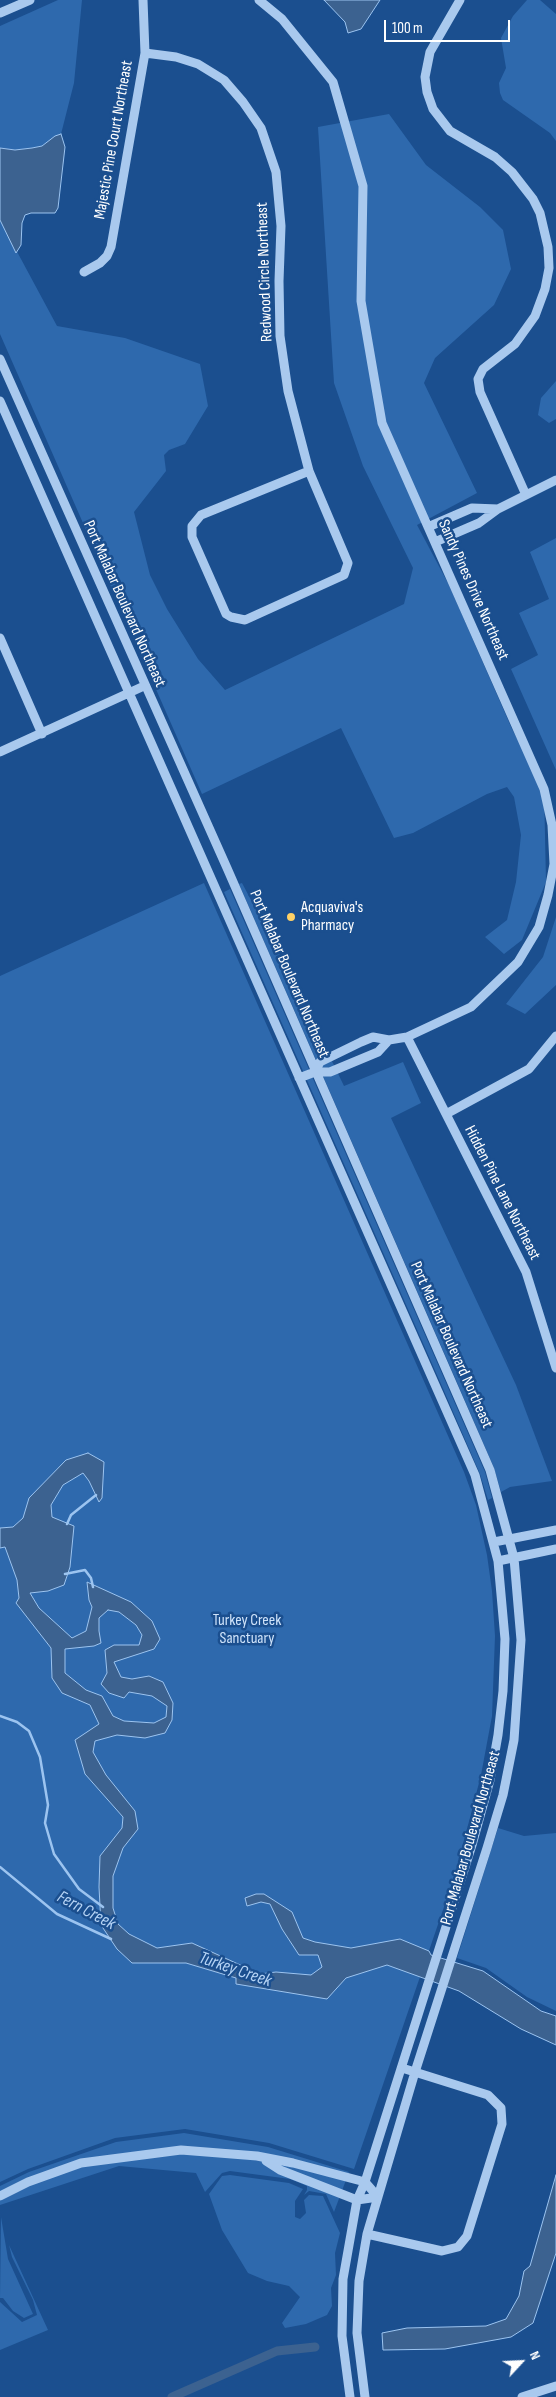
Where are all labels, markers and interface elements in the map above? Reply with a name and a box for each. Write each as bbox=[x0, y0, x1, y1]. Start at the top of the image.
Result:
scale bar bbox=[386, 10, 512, 42]
text: 100 m bbox=[392, 19, 423, 38]
street label: Majestic Pine Court Northeast bbox=[91, 59, 137, 221]
street label: Redwood Circle Northeast bbox=[253, 202, 277, 342]
street label: Sandy Pines Drive Northeast bbox=[433, 517, 513, 663]
street label: Port Malabar Boulevard Northeast bbox=[79, 518, 169, 690]
street label: Port Malabar Boulevard Northeast bbox=[245, 887, 333, 1061]
place label: Acquaviva's Pharmacy bbox=[301, 898, 363, 936]
marker: Acquaviva's Pharmacy bbox=[285, 911, 297, 923]
street label: Hidden Pine Lane Northeast bbox=[460, 1123, 544, 1263]
street label: Port Malabar Boulevard Northeast bbox=[406, 1259, 496, 1431]
park label: Turkey Creek Sanctuary bbox=[213, 1611, 281, 1649]
street label: Port Malabar Boulevard Northeast bbox=[437, 1749, 505, 1927]
water label: Fern Creek bbox=[53, 1887, 119, 1935]
water label: Turkey Creek bbox=[196, 1948, 274, 1992]
north arrow bbox=[496, 2337, 546, 2387]
text: N bbox=[526, 2348, 544, 2362]

